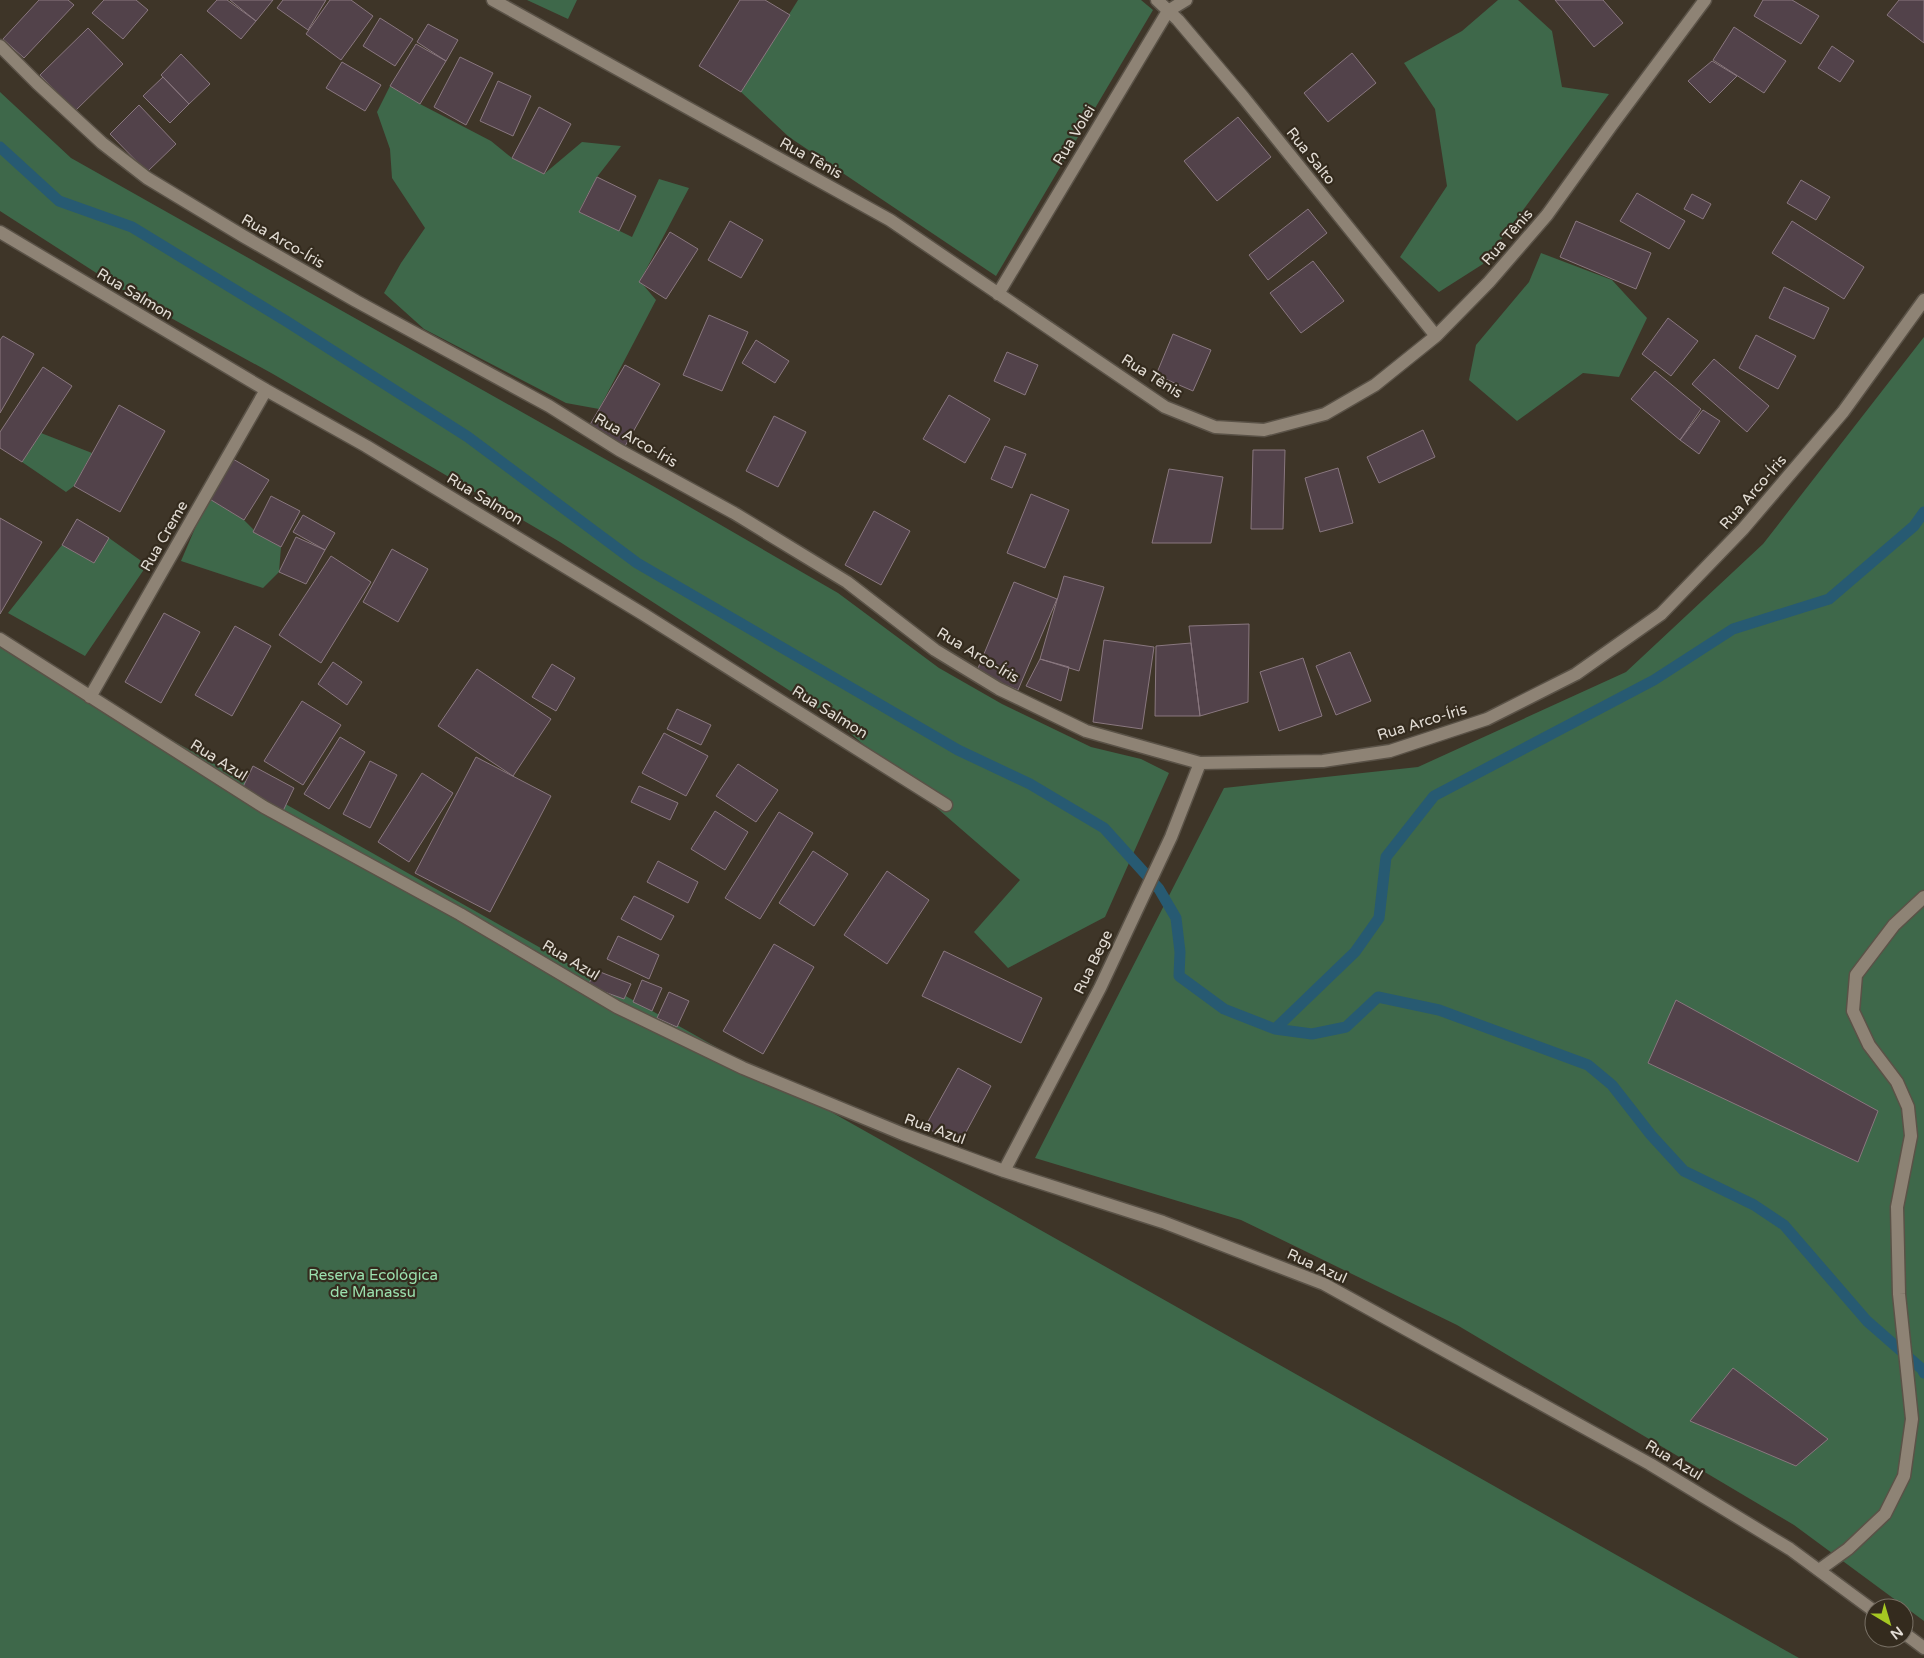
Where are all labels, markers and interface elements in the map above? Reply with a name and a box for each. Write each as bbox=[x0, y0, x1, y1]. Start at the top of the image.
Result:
street label: Rua Volei bbox=[1049, 102, 1099, 168]
street label: Rua Salto bbox=[1283, 124, 1339, 188]
street label: Rua Tênis bbox=[777, 133, 845, 183]
street label: Rua Tênis bbox=[1478, 205, 1536, 269]
street label: Rua Arco-Íris bbox=[238, 210, 328, 272]
street label: Rua Salmon bbox=[94, 264, 176, 324]
street label: Rua Tênis bbox=[1118, 350, 1186, 402]
street label: Rua Arco-Íris bbox=[591, 409, 681, 471]
street label: Rua Arco-Íris bbox=[1716, 451, 1790, 533]
street label: Rua Salmon bbox=[444, 469, 526, 529]
street label: Rua Creme bbox=[137, 497, 191, 575]
street label: Rua Arco-Íris bbox=[934, 623, 1022, 687]
street label: Rua Salmon bbox=[789, 682, 871, 742]
street label: Rua Arco-Íris bbox=[1375, 700, 1469, 744]
street label: Rua Azul bbox=[187, 735, 251, 785]
street label: Rua Bege bbox=[1070, 927, 1116, 997]
street label: Rua Azul bbox=[539, 936, 603, 984]
street label: Rua Azul bbox=[902, 1110, 968, 1148]
street label: Rua Azul bbox=[1284, 1245, 1350, 1287]
park label: Reserva Ecológica de Manassu bbox=[308, 1266, 438, 1301]
street label: Rua Azul bbox=[1642, 1436, 1706, 1484]
north arrow bbox=[1864, 1598, 1914, 1648]
text: N bbox=[1887, 1623, 1906, 1643]

